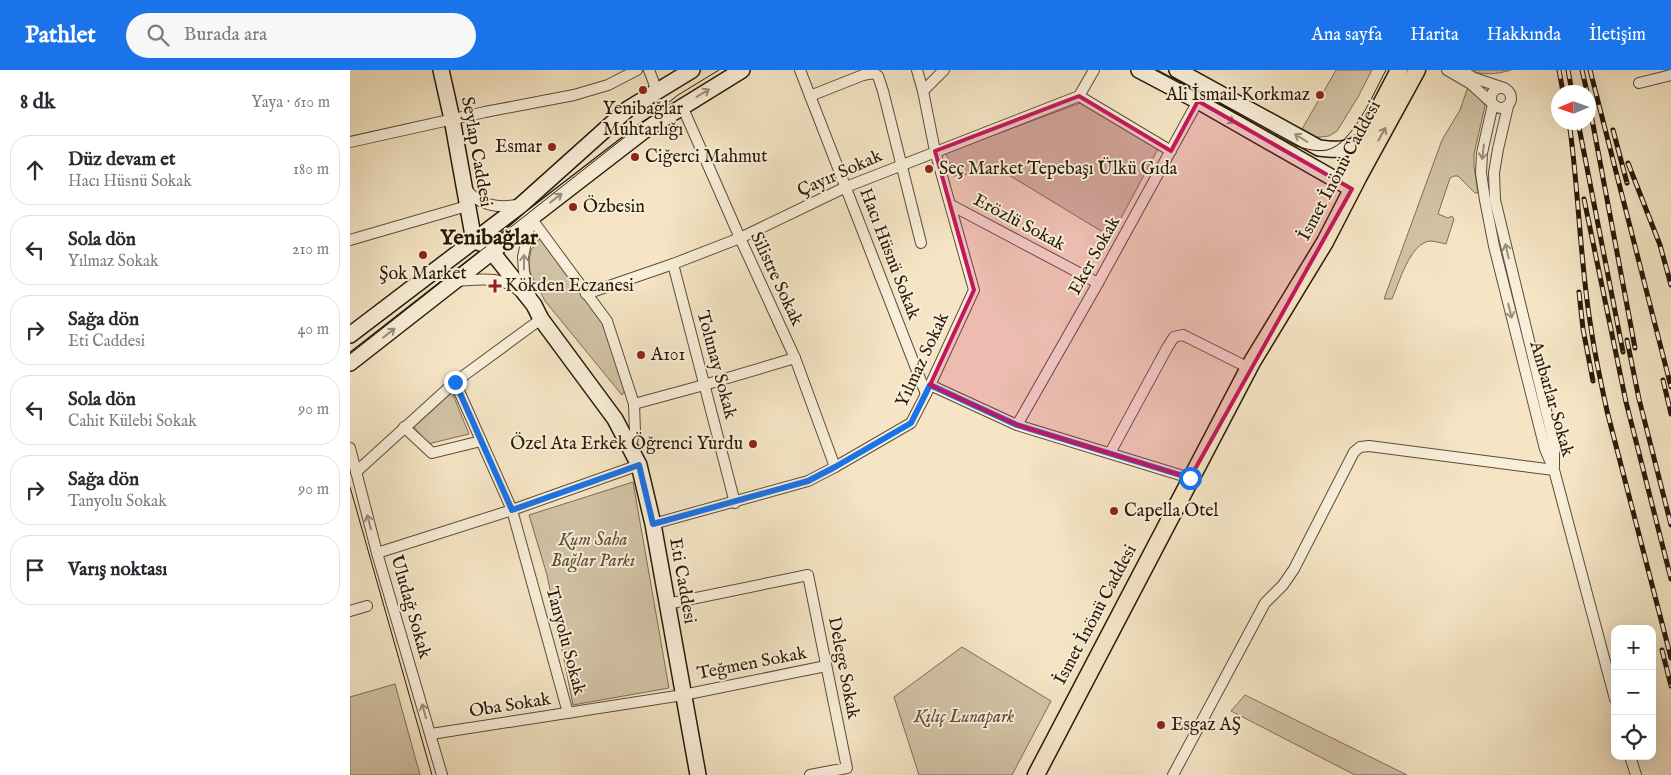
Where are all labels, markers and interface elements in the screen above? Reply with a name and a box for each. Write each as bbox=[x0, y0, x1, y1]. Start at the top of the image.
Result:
search box bbox=[126, 13, 476, 58]
text: Pathlet bbox=[25, 20, 96, 51]
icon: search bbox=[144, 21, 172, 49]
text: Burada ara bbox=[184, 23, 267, 47]
text: Ana sayfa bbox=[1312, 24, 1382, 47]
text: Harita bbox=[1410, 24, 1459, 47]
text: Hakkında bbox=[1487, 24, 1561, 47]
text: İletişim bbox=[1589, 24, 1646, 47]
place label: Ali İsmail Korkmaz bbox=[1165, 83, 1310, 107]
marker: Yenibağlar Muhtarlığı bbox=[637, 84, 649, 96]
north arrow bbox=[1551, 85, 1596, 130]
one-way arrow bbox=[695, 88, 709, 98]
text: 8 dk bbox=[20, 89, 55, 116]
marker: Ali İsmail Korkmaz bbox=[1314, 89, 1326, 101]
text: Yaya · 610 m bbox=[251, 93, 330, 113]
street label: Seylap Caddesi bbox=[455, 95, 497, 209]
street label: İsmet İnönü Caddesi bbox=[1293, 96, 1387, 245]
place label: Yenibağlar Muhtarlığı bbox=[603, 98, 684, 142]
one-way arrow bbox=[1220, 114, 1235, 124]
one-way arrow bbox=[1378, 127, 1388, 141]
one-way arrow bbox=[1294, 133, 1308, 143]
place label: Esmar bbox=[495, 136, 542, 159]
marker: Esmar bbox=[546, 141, 558, 153]
one-way arrow bbox=[1478, 144, 1488, 160]
street label: Çayır Sokak bbox=[794, 145, 886, 203]
place label: Ciğerci Mahmut bbox=[645, 146, 767, 169]
text: Düz devam et bbox=[68, 148, 176, 172]
marker: Ciğerci Mahmut bbox=[629, 151, 641, 163]
icon: ahead bbox=[21, 156, 49, 184]
place label: Seç Market Tepebaşı Ülkü Gıda bbox=[939, 157, 1177, 181]
text: 180 m bbox=[293, 160, 329, 180]
marker: Seç Market Tepebaşı Ülkü Gıda bbox=[923, 163, 935, 175]
text: Hacı Hüsnü Sokak bbox=[68, 172, 192, 192]
street label: Hacı Hüsnü Sokak bbox=[853, 185, 925, 323]
street label: Erözlü Sokak bbox=[969, 189, 1069, 257]
one-way arrow bbox=[549, 193, 562, 204]
place label: Özbesin bbox=[583, 195, 645, 219]
marker: Özbesin bbox=[567, 201, 579, 213]
street label: Eker Sokak bbox=[1064, 212, 1126, 299]
district label: Yenibağlar bbox=[440, 224, 539, 252]
text: Sola dön bbox=[68, 228, 136, 252]
street label: Silistre Sokak bbox=[744, 228, 808, 330]
icon: left bbox=[21, 236, 49, 264]
text: 210 m bbox=[292, 240, 329, 260]
one-way arrow bbox=[1502, 244, 1512, 260]
marker: Şok Market bbox=[417, 249, 429, 261]
text: Yılmaz Sokak bbox=[68, 252, 159, 272]
one-way arrow bbox=[519, 254, 529, 270]
place label: Şok Market bbox=[379, 263, 467, 286]
place label: Kökden Eczanesi bbox=[505, 275, 634, 298]
marker: Kökden Eczanesi bbox=[489, 280, 501, 292]
one-way arrow bbox=[1506, 303, 1515, 319]
text: Sağa dön bbox=[68, 308, 139, 332]
street label: Tolunay Sokak bbox=[691, 308, 742, 422]
street label: Yılmaz Sokak bbox=[891, 309, 955, 411]
icon: right bbox=[21, 316, 49, 344]
text: 40 m bbox=[297, 320, 329, 340]
one-way arrow bbox=[382, 328, 395, 339]
text: Eti Caddesi bbox=[68, 332, 145, 352]
street label: Ambarlar Sokak bbox=[1523, 338, 1579, 460]
place label: A101 bbox=[650, 344, 685, 367]
marker: A101 bbox=[635, 349, 647, 361]
route end bbox=[444, 371, 467, 394]
text: Sola dön bbox=[68, 388, 136, 412]
icon: left bbox=[21, 396, 49, 424]
text: 90 m bbox=[298, 400, 329, 420]
text: Cahit Külebi Sokak bbox=[68, 412, 197, 432]
place label: Özel Ata Erkek Öğrenci Yurdu bbox=[510, 432, 743, 456]
marker: Özel Ata Erkek Öğrenci Yurdu bbox=[747, 438, 759, 450]
route start bbox=[1179, 467, 1202, 490]
text: Sağa dön bbox=[68, 468, 139, 492]
icon: right bbox=[21, 476, 49, 504]
text: 90 m bbox=[298, 480, 329, 500]
text: Tanyolu Sokak bbox=[68, 492, 167, 512]
place label: Capella Otel bbox=[1124, 500, 1219, 523]
marker: Capella Otel bbox=[1108, 505, 1120, 517]
one-way arrow bbox=[364, 514, 373, 530]
park label: Kum Saha Bağlar Parkı bbox=[551, 529, 635, 573]
street label: Eti Caddesi bbox=[663, 536, 701, 626]
street label: İsmet İnönü Caddesi bbox=[1049, 540, 1143, 689]
street label: Uludağ Sokak bbox=[384, 553, 436, 662]
icon: arrive bbox=[21, 556, 49, 584]
text: Varış noktası bbox=[68, 558, 167, 582]
street label: Tanyolu Sokak bbox=[540, 584, 591, 698]
street label: Delege Sokak bbox=[822, 615, 864, 721]
map controls bbox=[1611, 625, 1656, 760]
button: + bbox=[1611, 625, 1656, 670]
street label: Teğmen Sokak bbox=[695, 642, 809, 686]
button: − bbox=[1611, 670, 1656, 715]
street label: Oba Sokak bbox=[468, 688, 553, 724]
one-way arrow bbox=[418, 704, 428, 720]
park label: Kılıç Lunapark bbox=[913, 706, 1014, 729]
place label: Esgaz AŞ bbox=[1171, 714, 1241, 737]
button: locate bbox=[1611, 715, 1656, 760]
marker: Esgaz AŞ bbox=[1155, 719, 1167, 731]

